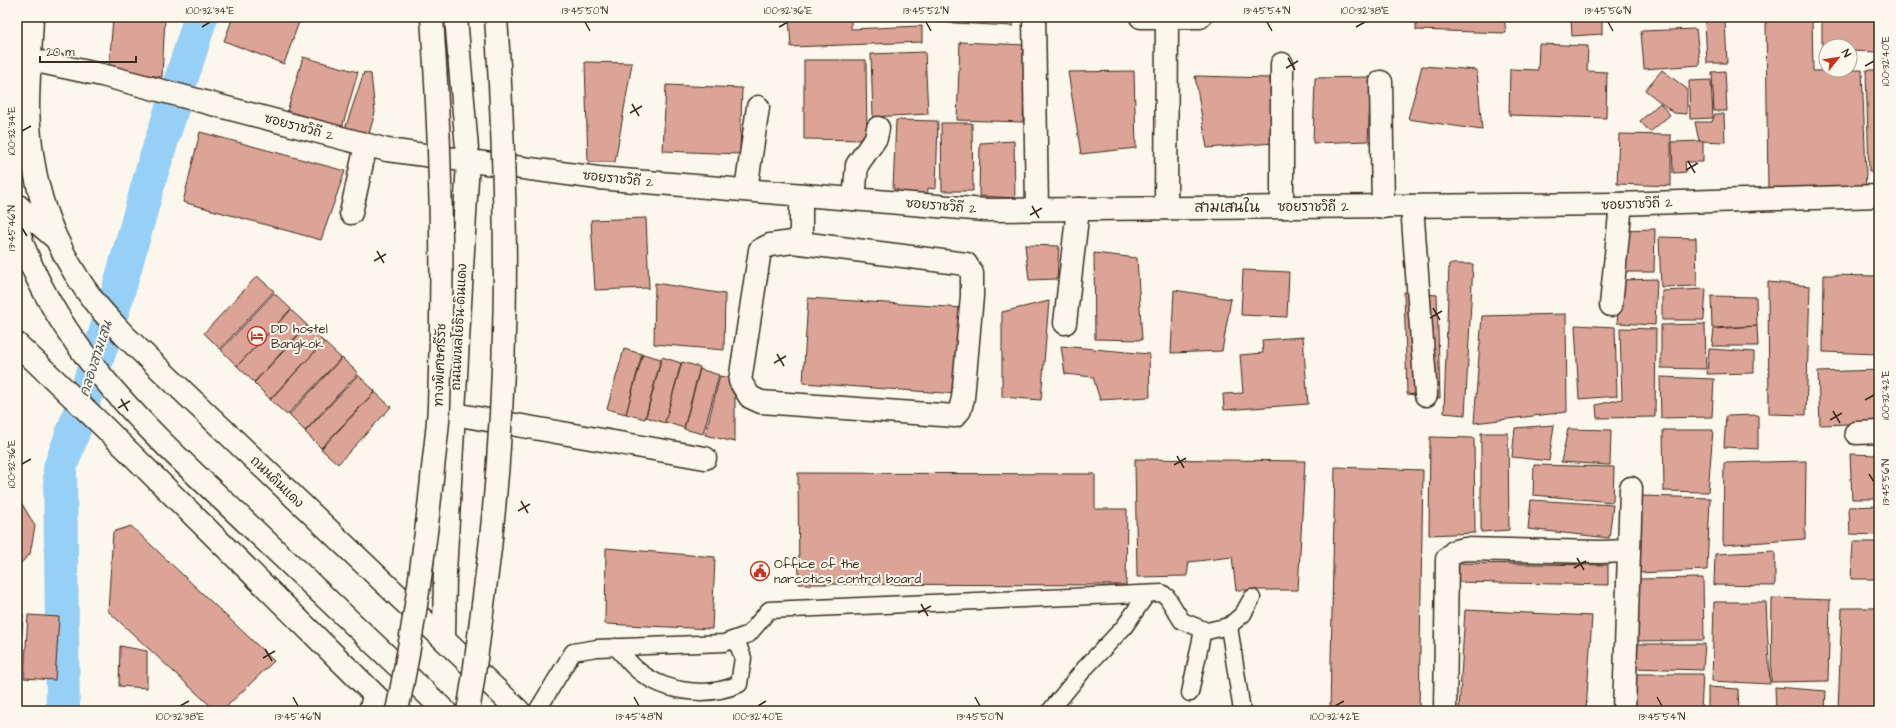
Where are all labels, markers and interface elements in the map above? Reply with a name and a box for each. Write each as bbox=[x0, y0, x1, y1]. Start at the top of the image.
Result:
text: 100°32'34"E bbox=[186, 4, 234, 18]
text: 13°45'50"N bbox=[562, 4, 608, 18]
text: 100°32'36"E bbox=[764, 4, 812, 18]
text: 13°45'52"N bbox=[903, 4, 949, 18]
text: 13°45'54"N bbox=[1244, 4, 1290, 18]
text: 100°32'38"E bbox=[1341, 4, 1389, 18]
text: 13°45'56"N bbox=[1585, 4, 1631, 18]
text: 100°32'40"E bbox=[1879, 36, 1893, 86]
scale bar bbox=[40, 38, 136, 64]
north arrow bbox=[1818, 38, 1858, 78]
text: 20 m bbox=[46, 44, 75, 61]
text: N bbox=[1838, 47, 1854, 60]
text: 100°32'34"E bbox=[5, 107, 19, 155]
street label: ซอยราชวิถี 2 bbox=[262, 109, 336, 145]
street label: ซอยราชวิถี 2 bbox=[582, 166, 655, 192]
street label: ซอยราชวิถี 2 bbox=[905, 194, 978, 218]
street label: ซอยราชวิถี 2 bbox=[1601, 194, 1673, 214]
district label: สามเสนใน bbox=[1194, 197, 1260, 218]
street label: ซอยราชวิถี 2 bbox=[1277, 198, 1349, 216]
text: 13°45'46"N bbox=[5, 205, 19, 251]
street label: ถนนพหลโยธิน-ดินแดง bbox=[446, 263, 471, 391]
water label: คลองสามเสน bbox=[74, 318, 118, 399]
place label: DD hostel Bangkok bbox=[271, 320, 328, 354]
street label: ทางพิเศษศรีรัช bbox=[430, 322, 450, 407]
hotel icon: DD hostel Bangkok bbox=[246, 325, 268, 347]
text: 100°32'42"E bbox=[1879, 370, 1893, 420]
text: 100°32'36"E bbox=[5, 440, 19, 488]
street label: ถนนดินแดง bbox=[246, 452, 308, 512]
text: 13°45'56"N bbox=[1879, 459, 1893, 505]
place label: Office of the narcotics control board bbox=[774, 555, 921, 588]
public building icon: Office of the narcotics control board bbox=[749, 560, 771, 582]
text: 100°32'38"E bbox=[156, 710, 204, 724]
text: 13°45'46"N bbox=[275, 710, 321, 724]
text: 13°45'48"N bbox=[616, 710, 662, 724]
text: 100°32'40"E bbox=[733, 710, 783, 724]
text: 13°45'50"N bbox=[957, 710, 1003, 724]
text: 100°32'42"E bbox=[1310, 710, 1360, 724]
text: 13°45'54"N bbox=[1639, 710, 1685, 724]

